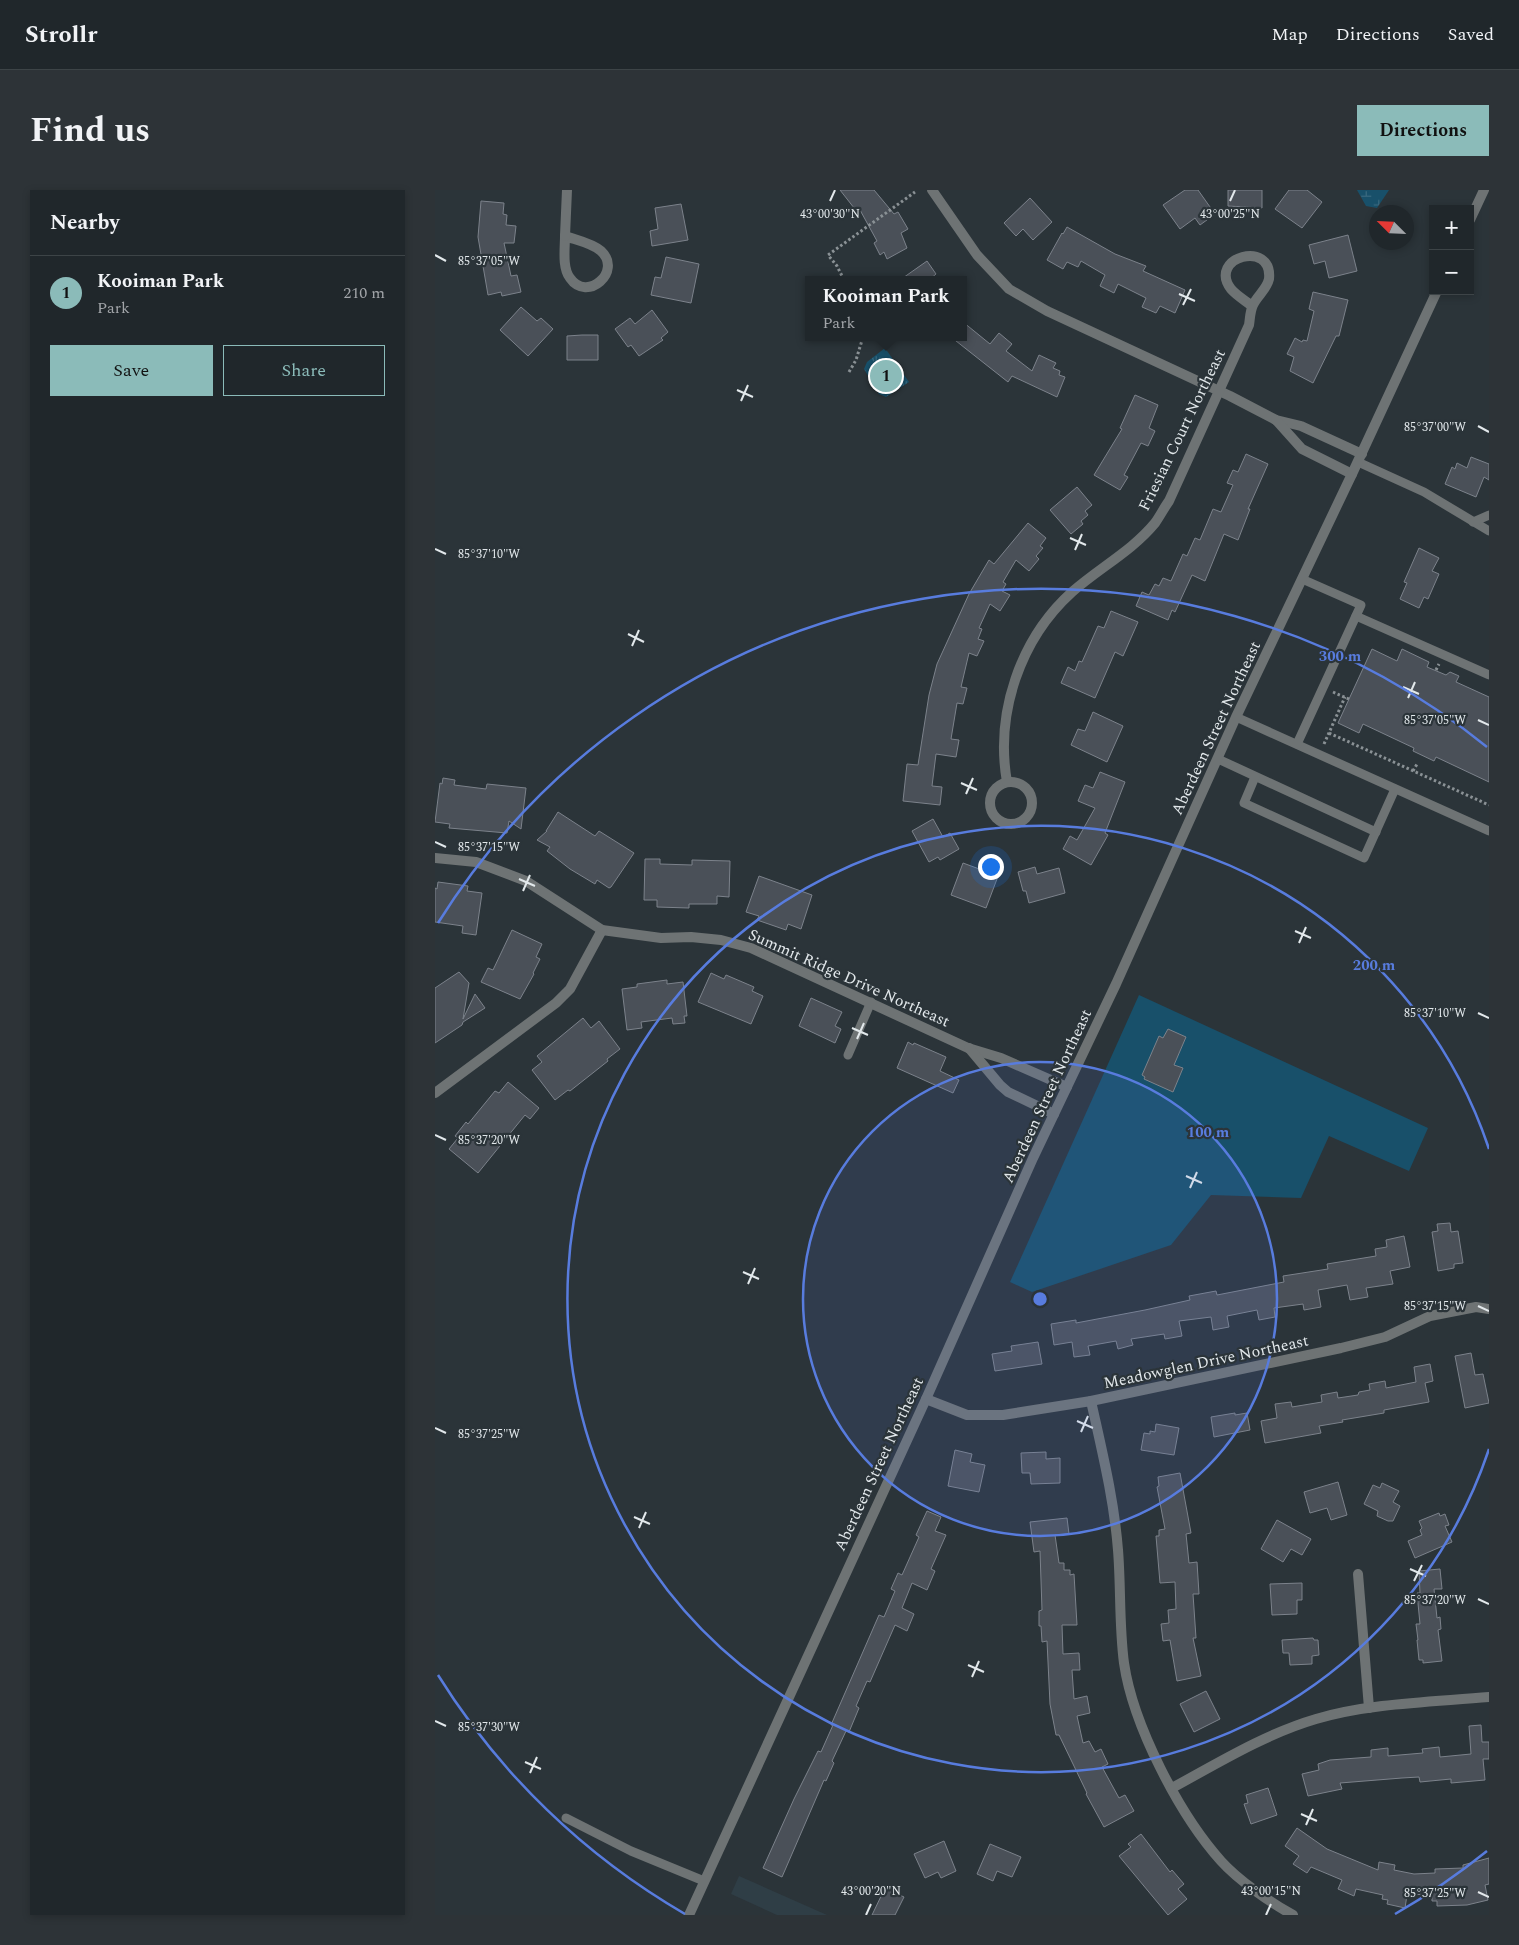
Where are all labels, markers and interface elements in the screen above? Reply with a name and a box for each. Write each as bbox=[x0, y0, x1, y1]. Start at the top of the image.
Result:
text: Strollr bbox=[25, 17, 97, 53]
text: Map bbox=[1272, 21, 1308, 48]
text: Directions bbox=[1336, 21, 1420, 48]
text: Saved bbox=[1448, 21, 1494, 48]
text: Find us bbox=[30, 104, 150, 157]
button: Directions bbox=[1357, 105, 1489, 156]
text: 43°00'30"N bbox=[800, 205, 860, 224]
text: 43°00'25"N bbox=[1200, 205, 1260, 224]
north arrow bbox=[1369, 205, 1414, 250]
map controls bbox=[1429, 205, 1474, 295]
button: + bbox=[1429, 205, 1474, 250]
text: Nearby bbox=[50, 207, 120, 239]
button: − bbox=[1429, 250, 1474, 295]
text: 85°37'05"W bbox=[458, 252, 520, 271]
text: Kooiman Park bbox=[97, 267, 224, 296]
popup bbox=[805, 276, 967, 341]
text: 1 bbox=[62, 281, 70, 305]
text: 210 m bbox=[343, 281, 385, 305]
text: Kooiman Park bbox=[822, 282, 950, 311]
text: Park bbox=[97, 296, 130, 320]
text: Park bbox=[822, 311, 855, 335]
button: Save bbox=[50, 345, 213, 396]
button: Share bbox=[223, 345, 385, 396]
street label: Friesian Court Northeast bbox=[1132, 345, 1232, 515]
pin: 1 bbox=[870, 357, 902, 395]
text: 85°37'00"W bbox=[1404, 418, 1466, 437]
text: 85°37'10"W bbox=[458, 545, 520, 564]
street label: Aberdeen Street Northeast bbox=[1165, 637, 1267, 819]
text: 300 m bbox=[1319, 645, 1362, 668]
text: 85°37'05"W bbox=[1404, 711, 1466, 730]
text: 85°37'15"W bbox=[458, 838, 520, 857]
your location bbox=[978, 854, 1004, 880]
street label: Summit Ridge Drive Northeast bbox=[744, 923, 954, 1034]
text: 200 m bbox=[1353, 954, 1396, 977]
text: 85°37'10"W bbox=[1404, 1004, 1466, 1023]
street label: Aberdeen Street Northeast bbox=[996, 1005, 1098, 1187]
text: 100 m bbox=[1187, 1121, 1230, 1144]
text: 85°37'20"W bbox=[458, 1131, 520, 1150]
centre of rings bbox=[1031, 1290, 1049, 1308]
text: 85°37'15"W bbox=[1404, 1297, 1466, 1316]
street label: Meadowglen Drive Northeast bbox=[1101, 1328, 1311, 1395]
street label: Aberdeen Street Northeast bbox=[828, 1373, 930, 1555]
text: 85°37'25"W bbox=[458, 1425, 520, 1444]
text: 85°37'20"W bbox=[1404, 1591, 1466, 1610]
text: 85°37'30"W bbox=[458, 1718, 520, 1737]
text: 43°00'20"N bbox=[841, 1882, 901, 1901]
text: 43°00'15"N bbox=[1241, 1882, 1301, 1901]
text: 85°37'25"W bbox=[1404, 1884, 1466, 1903]

